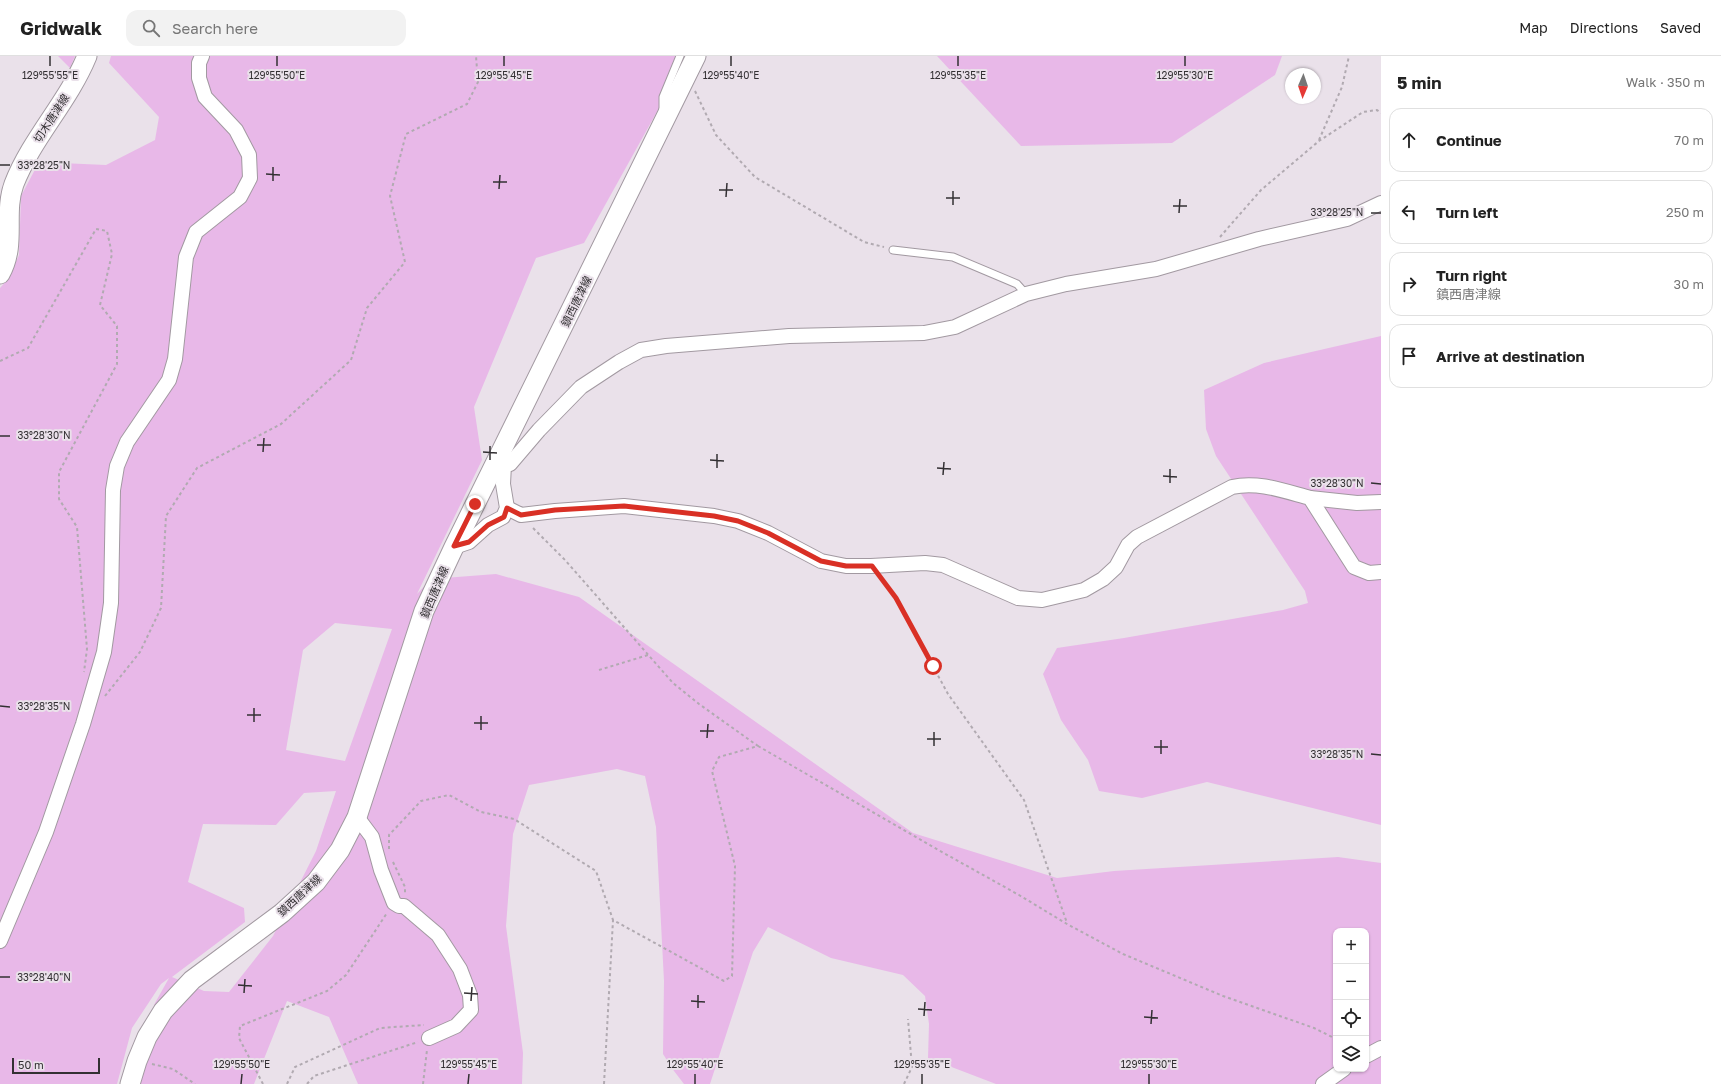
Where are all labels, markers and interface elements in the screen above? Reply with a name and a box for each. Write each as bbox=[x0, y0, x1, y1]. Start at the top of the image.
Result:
search box bbox=[126, 10, 406, 46]
text: Gridwalk bbox=[20, 16, 102, 39]
icon: search bbox=[140, 17, 162, 39]
text: Search here bbox=[172, 19, 258, 37]
text: Map bbox=[1519, 19, 1548, 36]
text: Directions bbox=[1570, 19, 1638, 36]
text: Saved bbox=[1660, 19, 1701, 36]
north arrow bbox=[1285, 68, 1321, 104]
text: 129°55'55"E bbox=[22, 69, 78, 81]
text: 129°55'50"E bbox=[249, 69, 305, 81]
text: 129°55'45"E bbox=[476, 69, 532, 81]
text: 129°55'40"E bbox=[703, 69, 759, 81]
text: 129°55'35"E bbox=[930, 69, 986, 81]
text: 129°55'30"E bbox=[1157, 69, 1213, 81]
text: 5 min bbox=[1397, 72, 1441, 93]
text: Walk · 350 m bbox=[1626, 74, 1705, 90]
street label: 切木唐津線 bbox=[31, 91, 71, 145]
icon: ahead bbox=[1398, 129, 1420, 151]
text: Continue bbox=[1436, 131, 1502, 149]
text: 70 m bbox=[1674, 132, 1704, 148]
text: 33°28'25"N bbox=[18, 159, 70, 171]
icon: left bbox=[1398, 201, 1420, 223]
text: Turn left bbox=[1436, 203, 1498, 221]
text: 250 m bbox=[1666, 204, 1704, 220]
text: 33°28'25"N bbox=[1311, 206, 1363, 218]
text: Turn right bbox=[1436, 266, 1507, 284]
street label: 鎮西唐津線 bbox=[558, 273, 594, 329]
icon: right bbox=[1398, 273, 1420, 295]
text: 30 m bbox=[1674, 276, 1704, 292]
text: 鎮西唐津線 bbox=[1436, 286, 1501, 302]
icon: arrive bbox=[1398, 345, 1420, 367]
text: Arrive at destination bbox=[1436, 347, 1585, 365]
text: 33°28'30"N bbox=[17, 429, 71, 441]
text: 33°28'30"N bbox=[1310, 477, 1364, 489]
route end bbox=[466, 495, 484, 513]
street label: 鎮西唐津線 bbox=[417, 564, 451, 620]
route start bbox=[924, 657, 942, 675]
text: 33°28'35"N bbox=[18, 700, 70, 712]
text: 33°28'35"N bbox=[1311, 748, 1363, 760]
street label: 鎮西唐津線 bbox=[274, 871, 324, 919]
map controls bbox=[1333, 928, 1369, 1072]
button: + bbox=[1333, 928, 1369, 964]
button: − bbox=[1333, 964, 1369, 1000]
text: 33°28'40"N bbox=[17, 971, 71, 983]
button: locate bbox=[1333, 1000, 1369, 1036]
button: layers bbox=[1333, 1036, 1369, 1072]
scale bar bbox=[12, 1056, 100, 1075]
text: 50 m bbox=[18, 1058, 44, 1071]
text: 129°55'50"E bbox=[214, 1058, 270, 1070]
text: 129°55'45"E bbox=[441, 1058, 497, 1070]
text: 129°55'40"E bbox=[667, 1058, 723, 1070]
text: 129°55'35"E bbox=[894, 1058, 950, 1070]
text: 129°55'30"E bbox=[1121, 1058, 1177, 1070]

